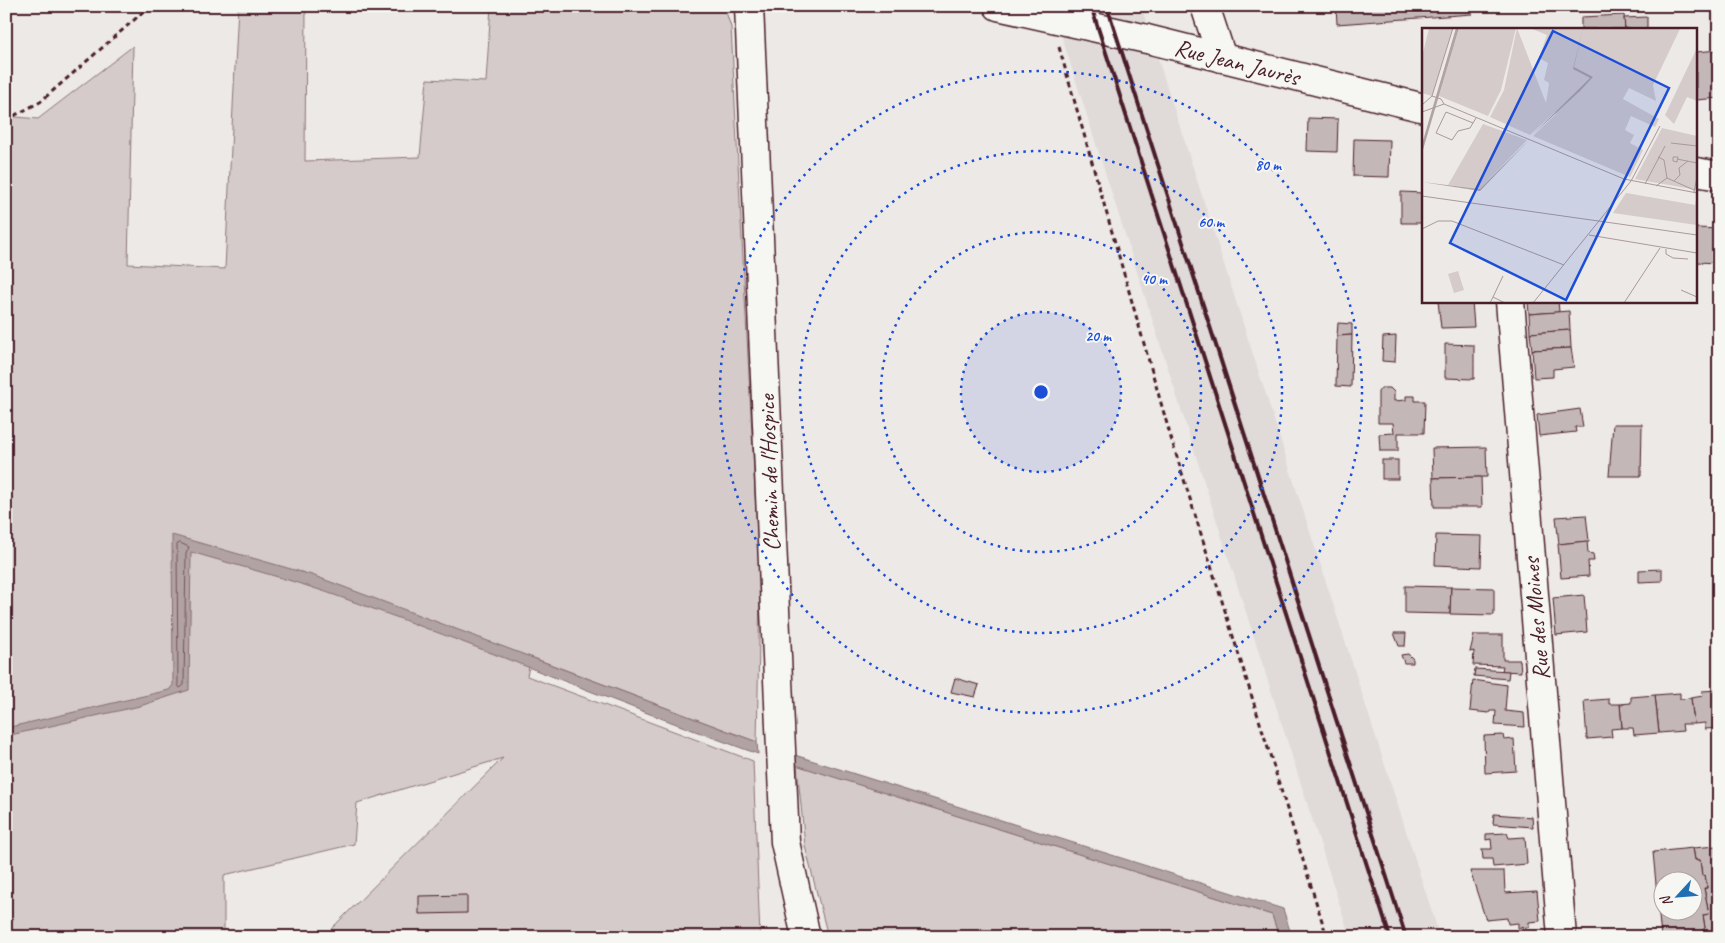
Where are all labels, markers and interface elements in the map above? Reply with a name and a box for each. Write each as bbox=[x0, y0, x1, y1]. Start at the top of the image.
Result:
inset map bbox=[1422, 28, 1698, 302]
street label: Rue Jean Jaurès bbox=[1172, 32, 1305, 93]
text: 80 m bbox=[1255, 156, 1282, 175]
text: 60 m bbox=[1198, 213, 1225, 232]
text: 40 m bbox=[1141, 270, 1168, 289]
text: 20 m bbox=[1085, 327, 1112, 346]
centre of rings bbox=[1032, 383, 1050, 401]
street label: Chemin de l'Hospice bbox=[751, 392, 787, 552]
street label: Rue des Moines bbox=[1515, 554, 1556, 682]
north arrow bbox=[1652, 870, 1702, 920]
text: N bbox=[1656, 892, 1676, 909]

